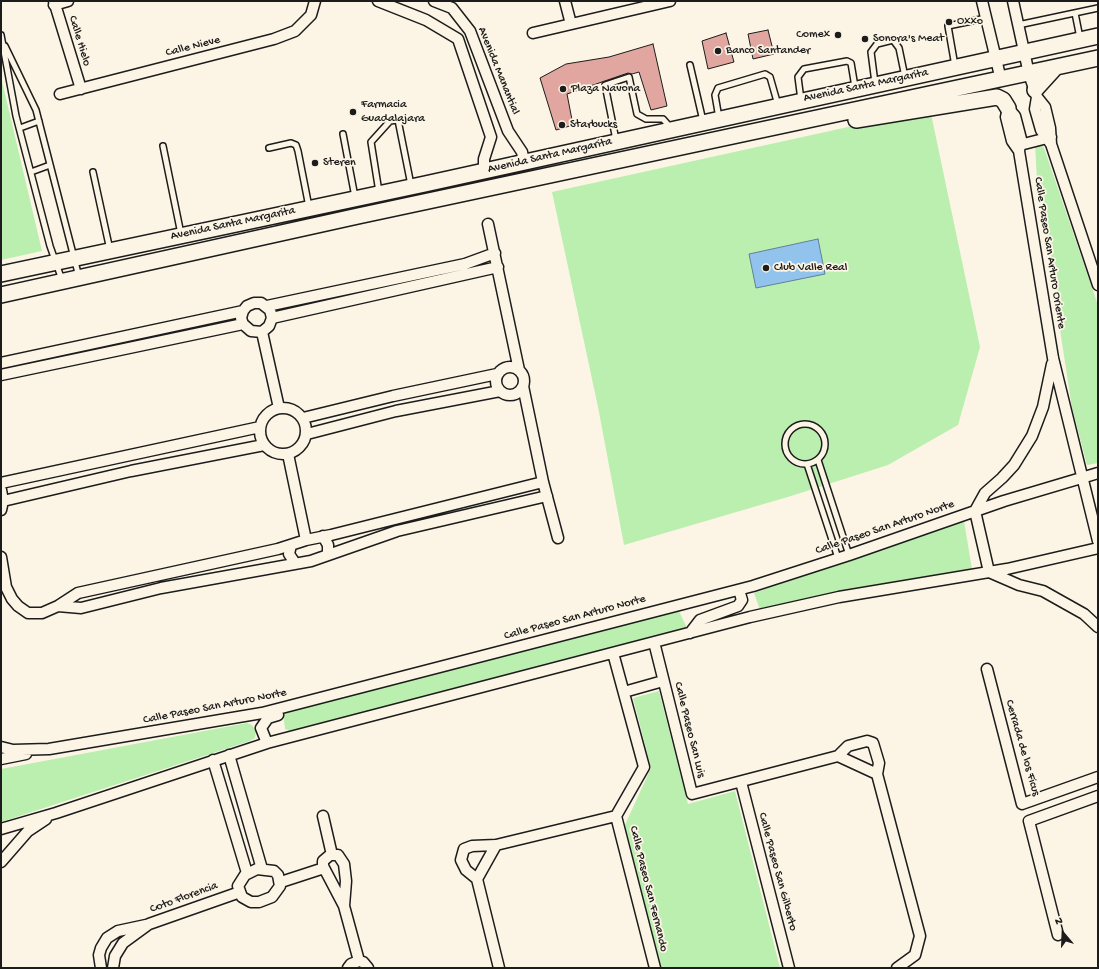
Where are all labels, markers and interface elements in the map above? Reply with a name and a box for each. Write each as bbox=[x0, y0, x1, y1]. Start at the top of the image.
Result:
street label: Calle Hielo bbox=[65, 14, 93, 68]
place label: Oxxo bbox=[957, 15, 983, 29]
marker: Oxxo bbox=[944, 17, 954, 27]
street label: Avenida Manantial bbox=[474, 25, 522, 117]
place label: Comex bbox=[796, 28, 830, 42]
marker: Comex bbox=[833, 30, 843, 40]
place label: Sonora's Meat bbox=[873, 32, 944, 46]
street label: Calle Nieve bbox=[164, 33, 222, 61]
marker: Sonora's Meat bbox=[860, 34, 870, 44]
place label: Banco Santander bbox=[726, 44, 810, 58]
marker: Banco Santander bbox=[713, 46, 723, 56]
street label: Avenida Santa Margarita bbox=[802, 66, 930, 106]
place label: Plaza Navona bbox=[571, 82, 640, 96]
marker: Plaza Navona bbox=[558, 84, 568, 94]
place label: Farmacia Guadalajara bbox=[361, 98, 425, 126]
marker: Farmacia Guadalajara bbox=[348, 107, 358, 117]
place label: Starbucks bbox=[570, 118, 617, 132]
marker: Starbucks bbox=[557, 120, 567, 130]
street label: Avenida Santa Margarita bbox=[487, 135, 613, 177]
place label: Steren bbox=[323, 156, 356, 170]
marker: Steren bbox=[310, 158, 320, 168]
street label: Calle Paseo San Arturo Oriente bbox=[1030, 176, 1068, 330]
street label: Avenida Santa Margarita bbox=[169, 204, 297, 244]
place label: Club Valle Real bbox=[774, 261, 847, 275]
marker: Club Valle Real bbox=[761, 263, 771, 273]
street label: Calle Paseo San Arturo Norte bbox=[814, 497, 956, 559]
street label: Calle Paseo San Arturo Norte bbox=[503, 592, 647, 644]
street label: Calle Paseo San Luis bbox=[670, 681, 708, 779]
street label: Calle Paseo San Arturo Norte bbox=[142, 686, 288, 728]
street label: Cerrada de los Ficus bbox=[1001, 698, 1043, 798]
street label: Calle Paseo San Gilberto bbox=[754, 811, 800, 933]
street label: Calle Paseo San Fernando bbox=[625, 825, 671, 953]
street label: Coto Florencia bbox=[148, 879, 220, 917]
north arrow bbox=[1043, 913, 1083, 953]
text: N bbox=[1054, 915, 1064, 928]

